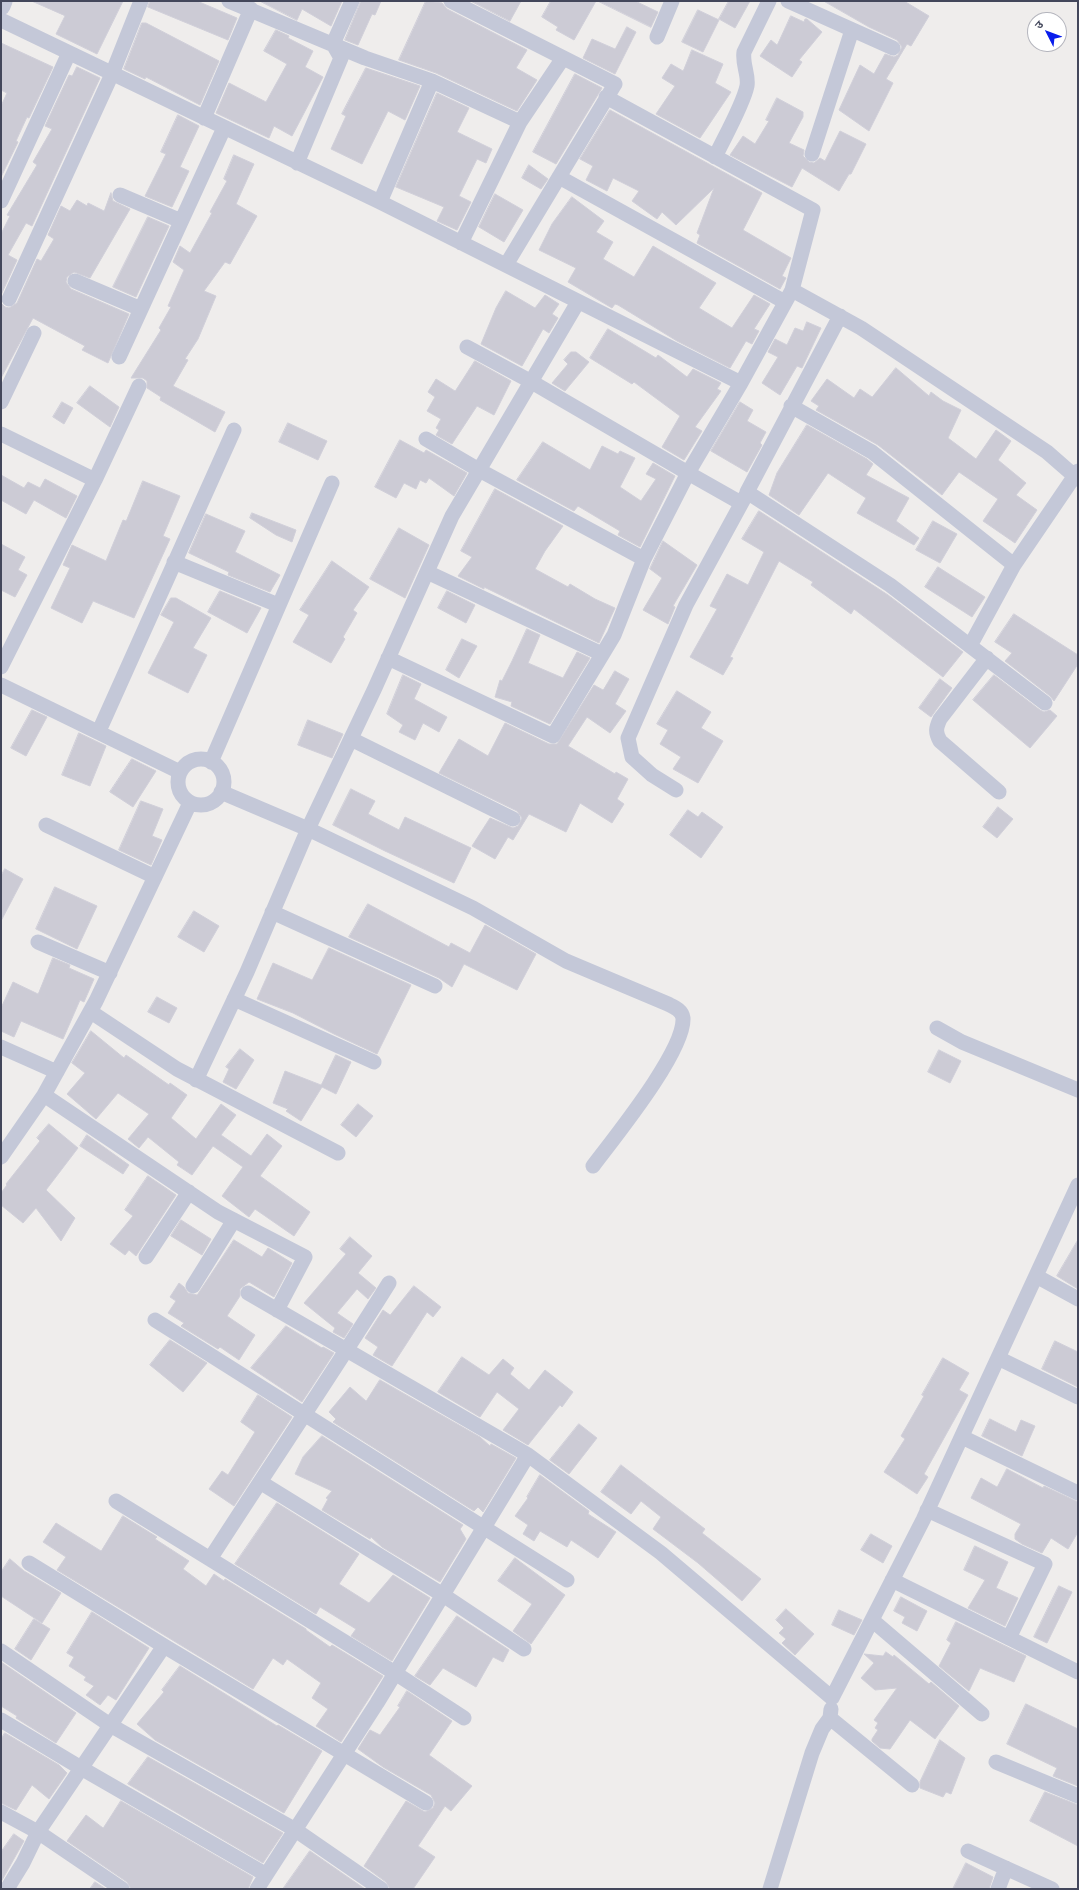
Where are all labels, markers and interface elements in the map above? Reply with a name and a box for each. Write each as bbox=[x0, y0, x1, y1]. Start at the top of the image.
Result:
north arrow bbox=[1027, 12, 1067, 52]
text: उ bbox=[1032, 18, 1045, 31]

